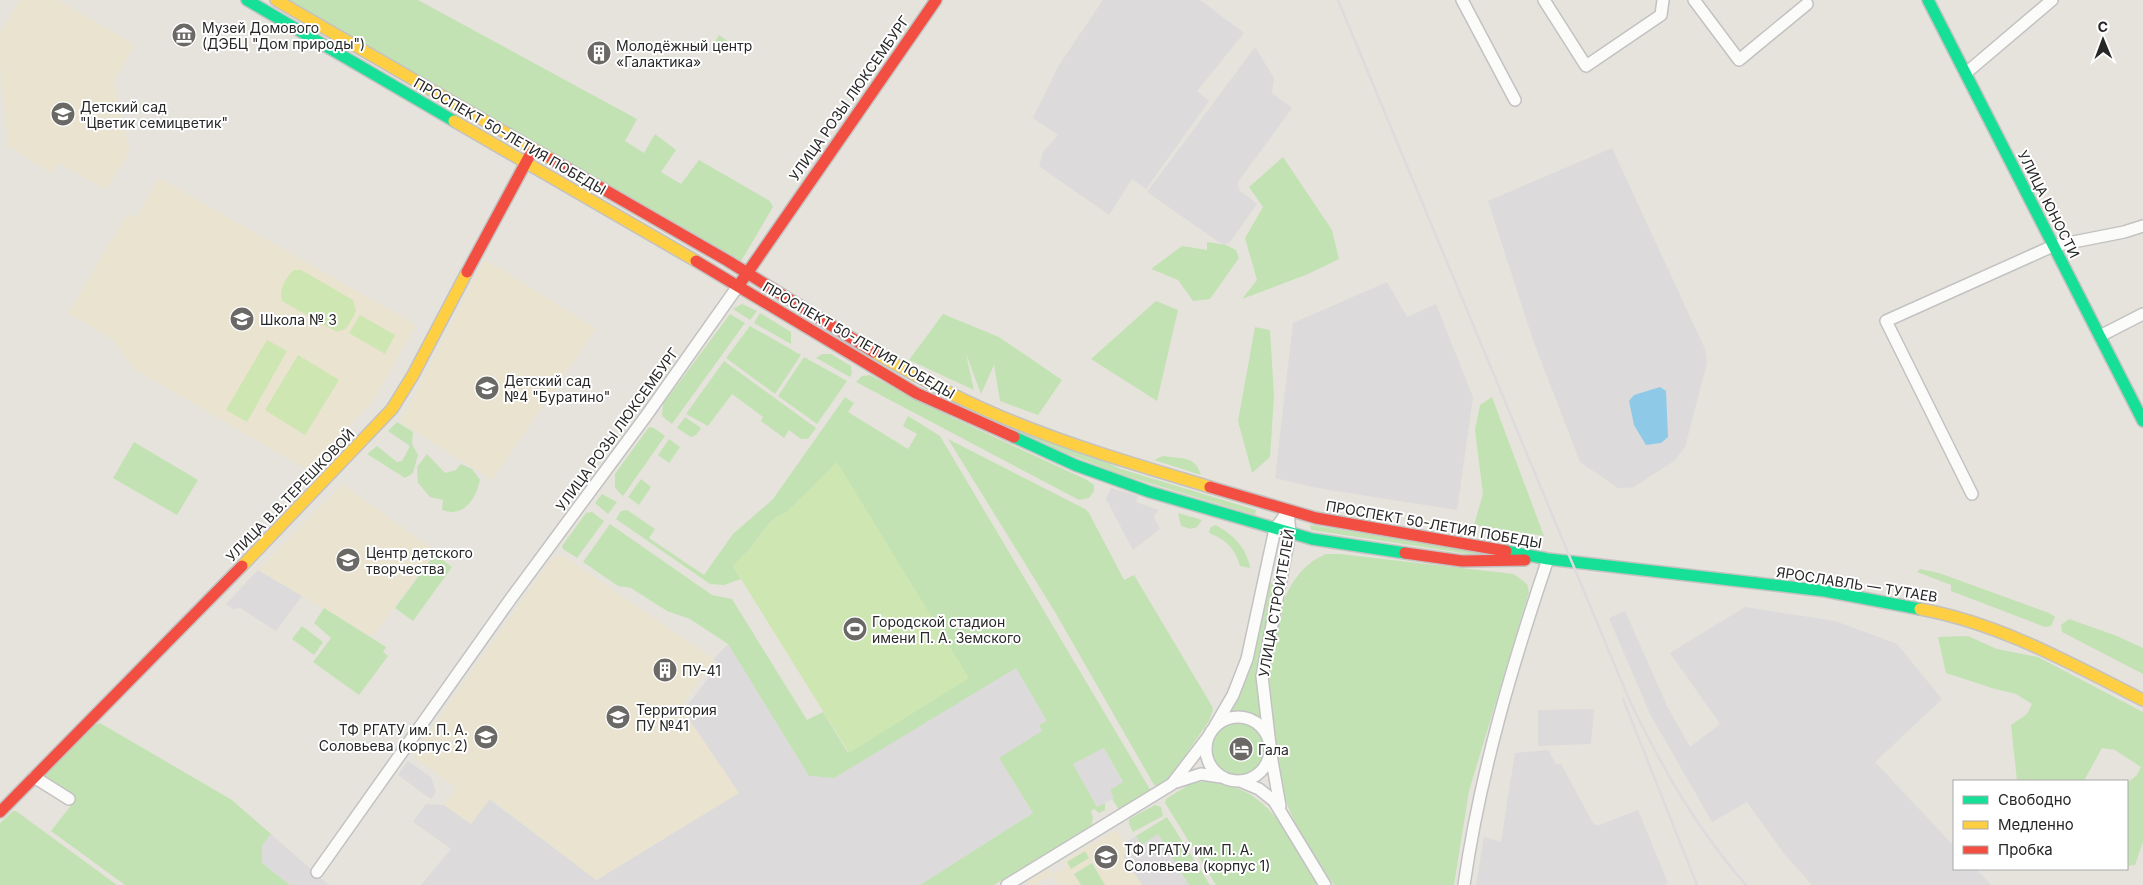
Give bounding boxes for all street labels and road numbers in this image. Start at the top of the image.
street label: УЛИЦА РОЗЫ ЛЮКСЕМБУРГ [785,12,913,184]
street label: ПРОСПЕКТ 50-ЛЕТИЯ ПОБЕДЫ [411,74,609,198]
street label: УЛИЦА ЮНОСТИ [2014,147,2084,261]
street label: ПРОСПЕКТ 50-ЛЕТИЯ ПОБЕДЫ [760,278,958,402]
street label: УЛИЦА РОЗЫ ЛЮКСЕМБУРГ [552,344,682,514]
street label: УЛИЦА В.В.ТЕРЕШКОВОЙ [221,424,358,565]
street label: ПРОСПЕКТ 50-ЛЕТИЯ ПОБЕДЫ [1325,497,1543,551]
street label: УЛИЦА СТРОИТЕЛЕЙ [1254,528,1297,678]
street label: ЯРОСЛАВЛЬ — ТУТАЕВ [1775,563,1939,605]

